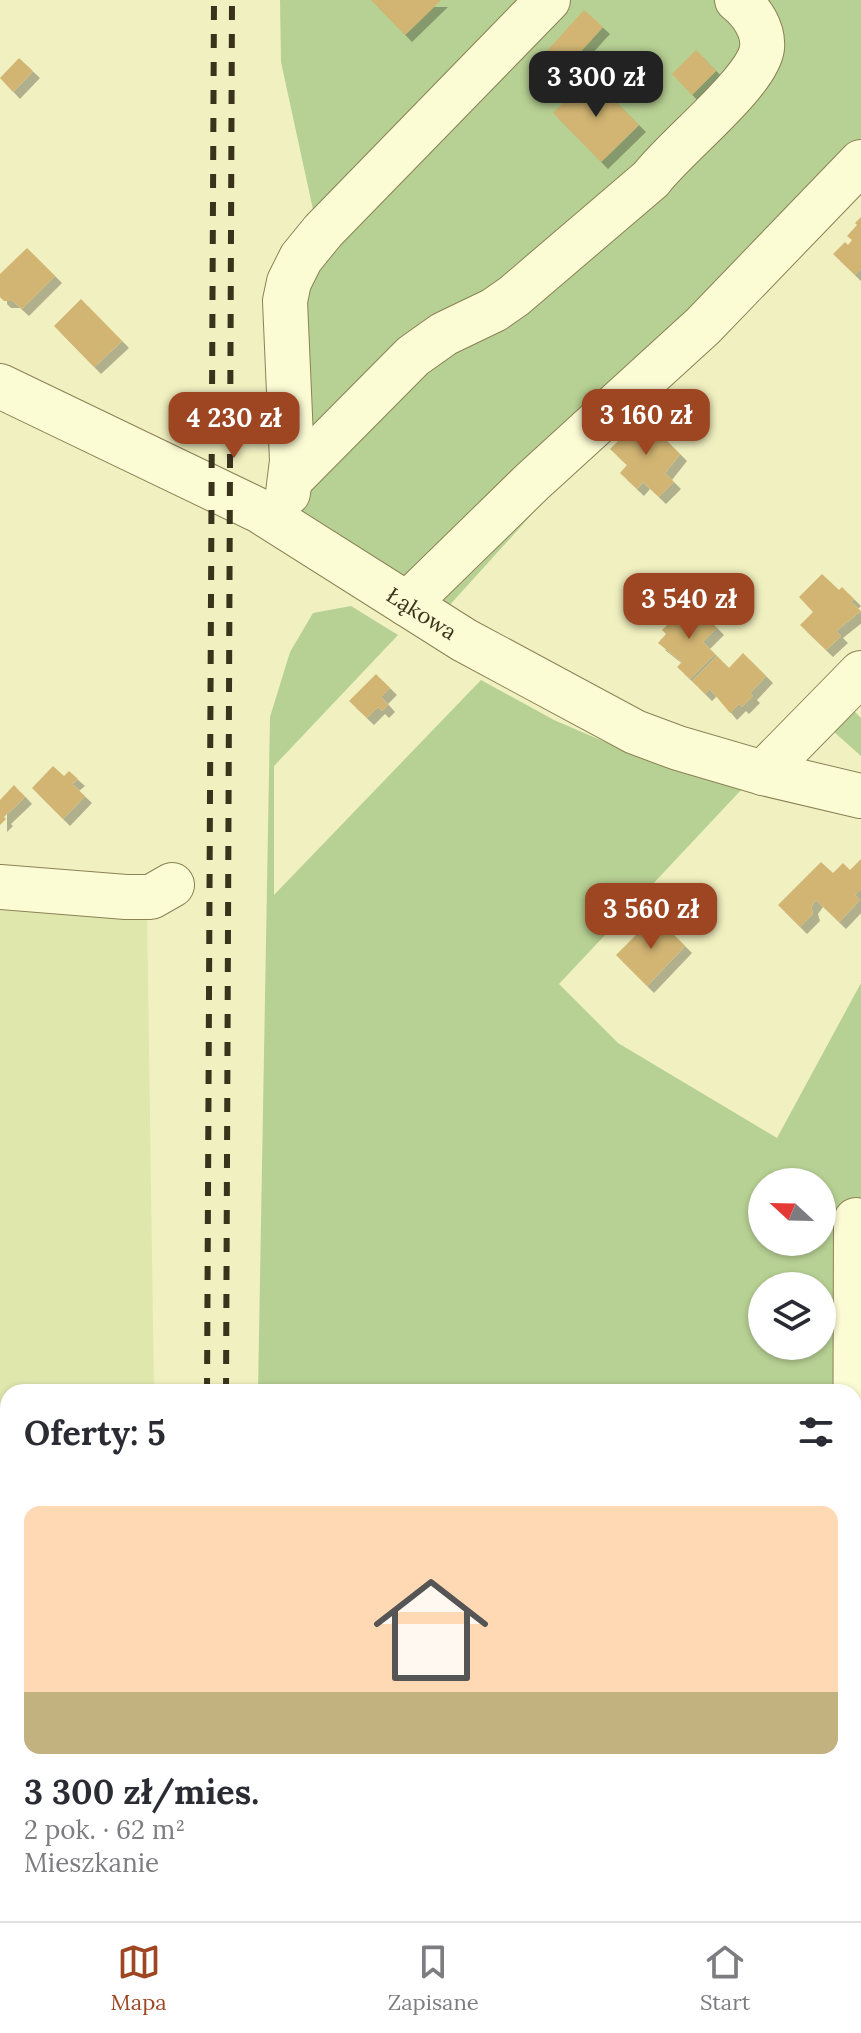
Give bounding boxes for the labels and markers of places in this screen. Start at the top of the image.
pin: 3 300 zł [513,51,679,119]
pin: 3 160 zł [563,389,729,457]
pin: 4 230 zł [151,392,317,460]
pin: 3 540 zł [606,573,772,641]
pin: 3 560 zł [568,883,734,951]

